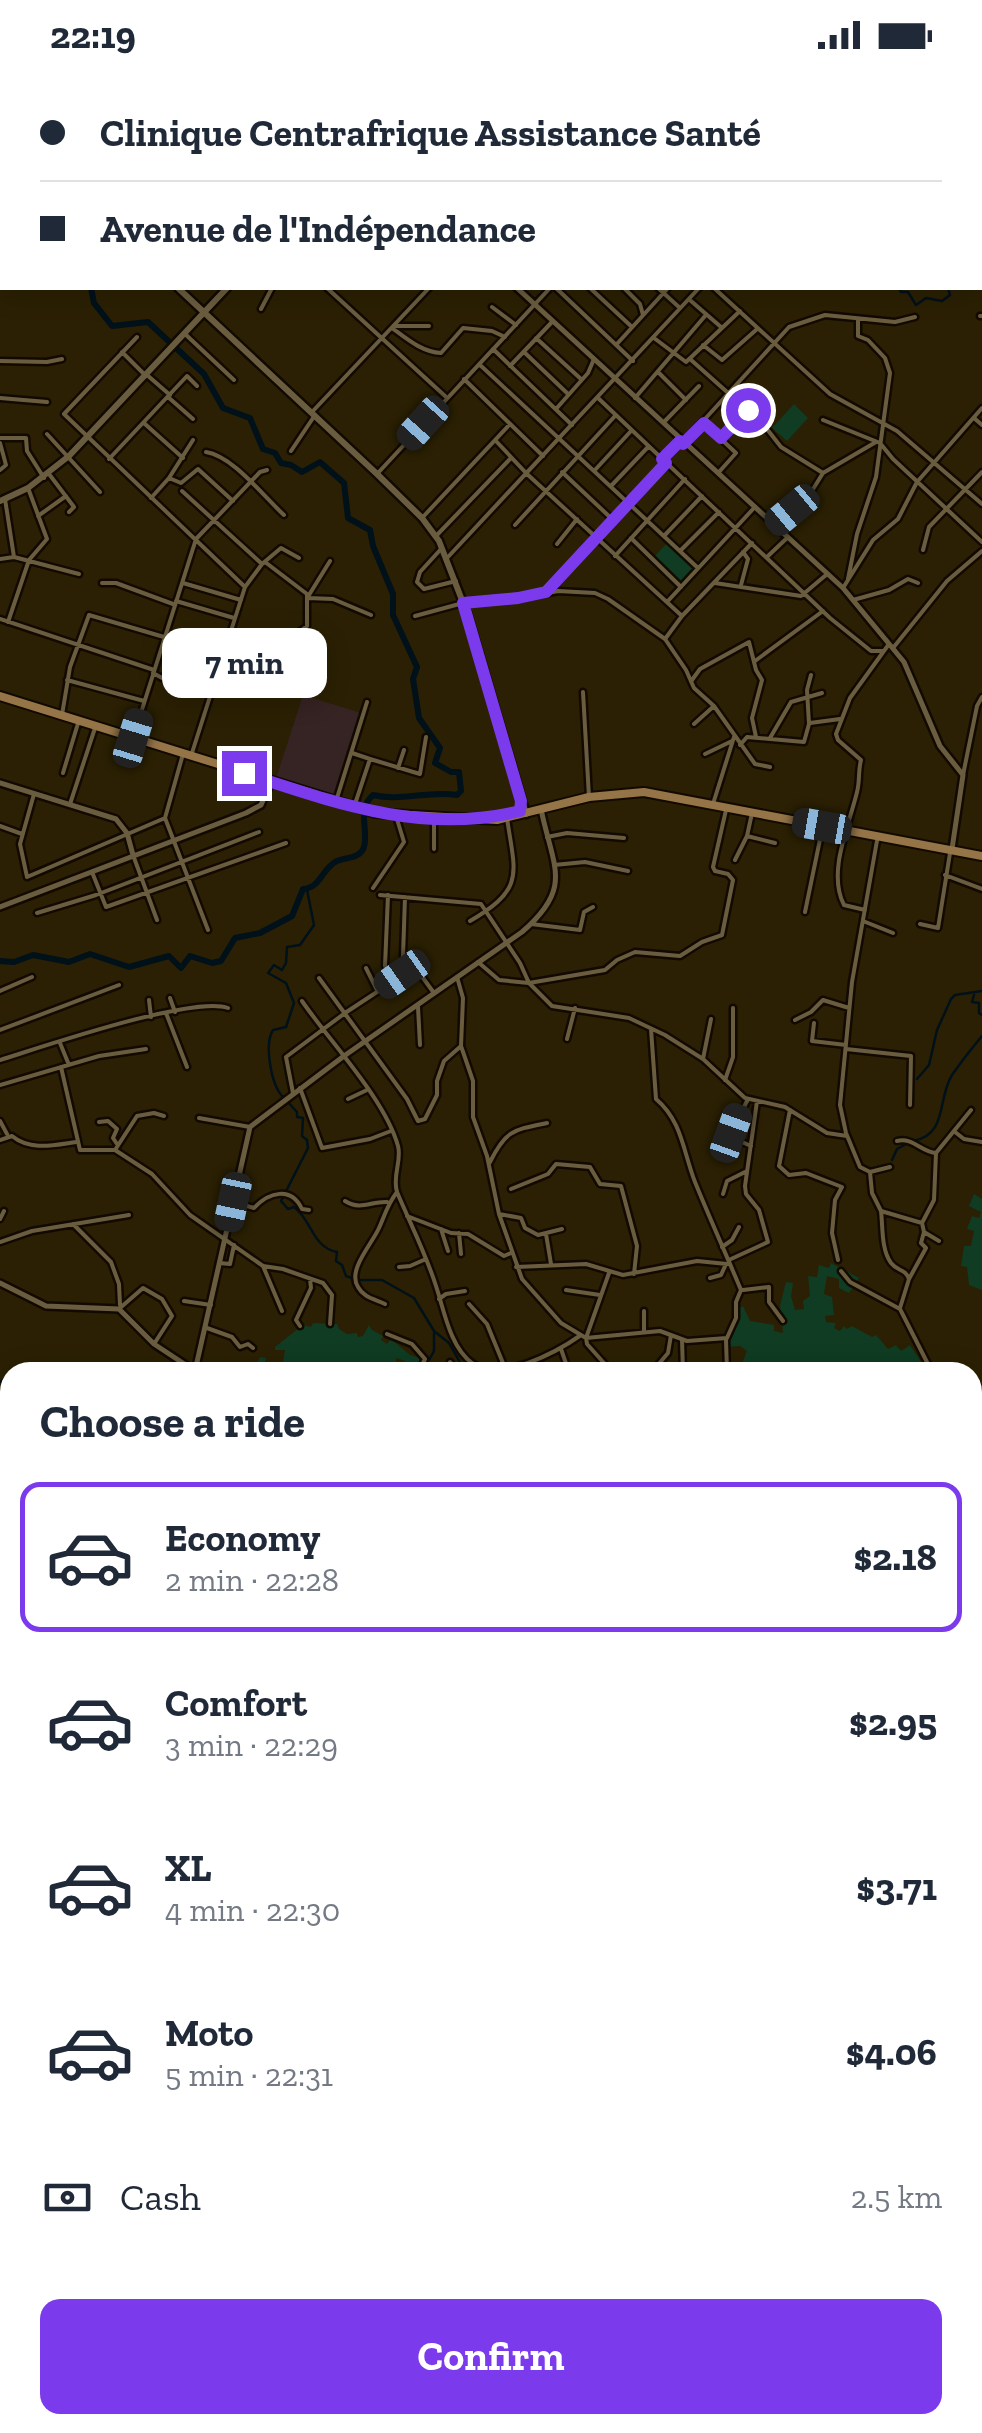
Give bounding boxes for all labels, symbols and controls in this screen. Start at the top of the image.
text: 22:19 [50,12,136,58]
text: Clinique Centrafrique Assistance Santé [100,110,761,156]
text: Avenue de l'Indépendance [100,206,536,252]
route start [726,388,771,433]
car [392,391,454,455]
car [759,479,825,541]
callout: 7 min [162,628,326,698]
text: 7 min [205,644,284,682]
car [110,705,156,771]
route end [222,751,267,796]
car [790,806,854,846]
car [369,945,435,1003]
car [707,1100,755,1166]
car [212,1170,254,1234]
text: Choose a ride [40,1395,305,1449]
icon: car [45,1512,135,1602]
text: Economy [165,1515,320,1561]
text: $2.18 [853,1534,937,1580]
text: 2 min · 22:28 [165,1561,339,1599]
icon: car [45,1677,135,1767]
text: Comfort [165,1680,307,1726]
text: $2.95 [849,1699,937,1745]
text: 3 min · 22:29 [165,1726,338,1764]
icon: car [45,1842,135,1932]
text: XL [165,1845,212,1891]
text: $3.71 [856,1864,937,1910]
text: 4 min · 22:30 [165,1891,340,1929]
icon: car [45,2007,135,2097]
text: Moto [165,2010,253,2056]
text: $4.06 [846,2029,937,2075]
text: 5 min · 22:31 [165,2056,333,2094]
icon: cash [40,2170,95,2225]
text: Cash [120,2174,201,2220]
text: 2.5 km [851,2178,942,2216]
button: Confirm [40,2299,942,2414]

